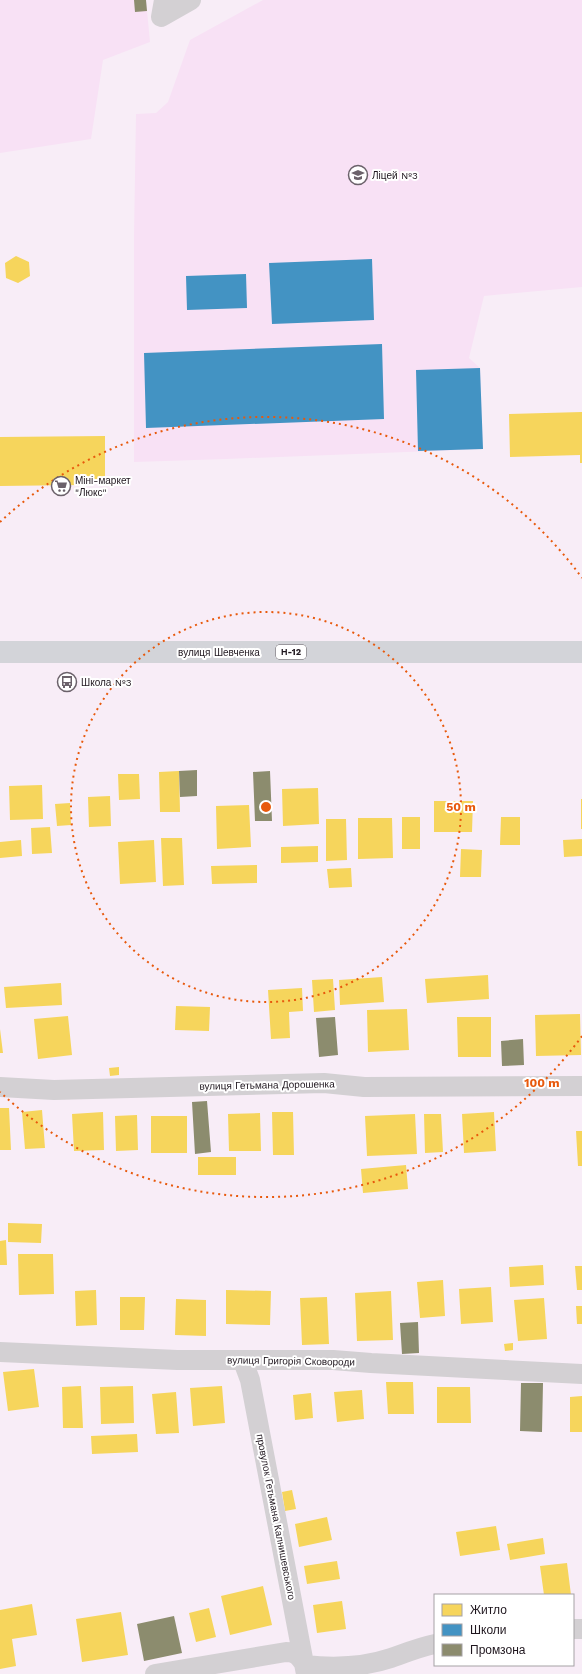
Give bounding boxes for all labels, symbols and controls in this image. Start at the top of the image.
school or university icon: Ліцей №3 [347,164,369,186]
place label: Ліцей №3 [372,170,418,181]
supermarket icon: Міні-маркет "Люкс" [50,475,72,497]
place label: Міні-маркет "Люкс" [75,475,131,498]
road number: Н-12 [276,645,306,659]
street label: вулиця Шевченка [178,647,260,658]
bus stop icon: Школа №3 [56,671,78,693]
place label: Школа №3 [81,677,132,688]
centre of rings [259,800,273,814]
text: 50 m [446,800,476,814]
text: 100 m [524,1076,560,1090]
street label: вулиця Гетьмана Дорошенка [199,1078,335,1092]
street label: вулиця Григорія Сковороди [227,1354,355,1368]
street label: провулок Гетьмана Калнишевського [255,1433,298,1601]
legend [434,1594,574,1666]
text: Житло [470,1603,507,1617]
text: Школи [470,1623,507,1637]
text: Промзона [470,1643,526,1657]

